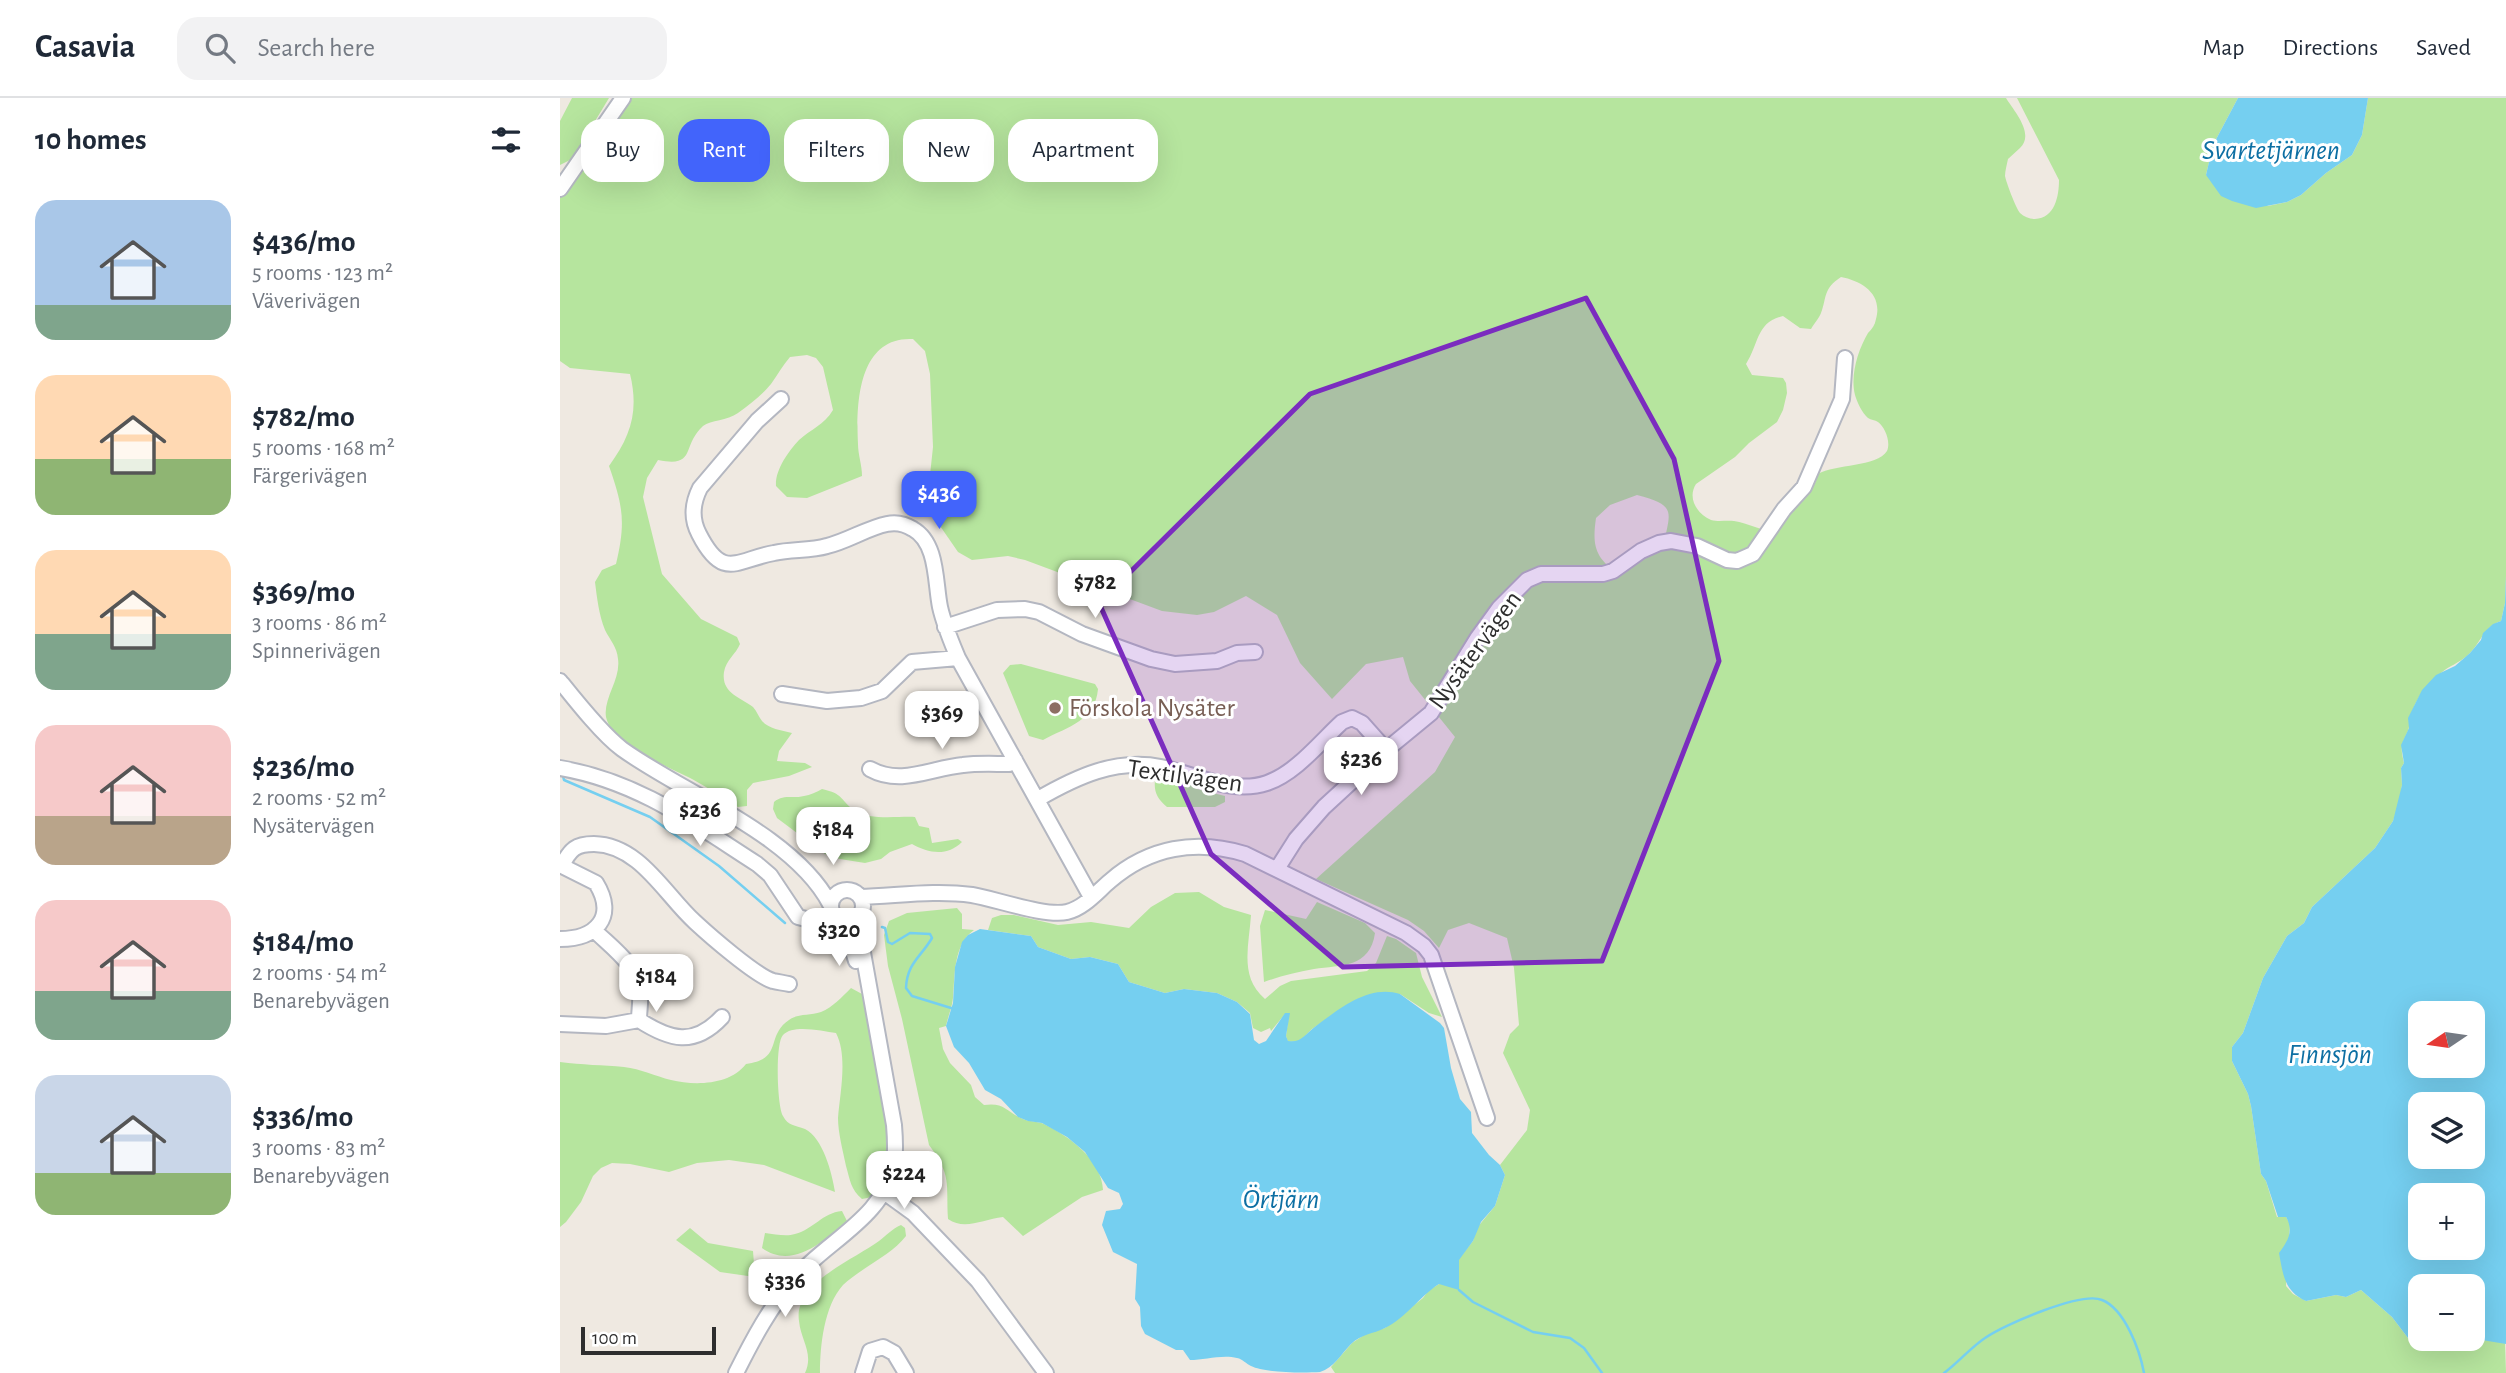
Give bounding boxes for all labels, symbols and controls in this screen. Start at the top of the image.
search box [177,17,667,80]
icon: search [201,29,239,67]
text: Casavia [35,31,135,64]
text: Search here [257,35,375,61]
text: Map [2202,36,2244,60]
text: Directions [2282,36,2378,60]
text: Saved [2416,36,2471,60]
chip: Buy [581,119,664,182]
chip: Rent [678,119,770,182]
chip: Filters [784,119,889,182]
chip: New [903,119,994,182]
chip: Apartment [1008,119,1158,182]
icon: filters [487,121,525,159]
text: 10 homes [35,125,146,155]
water label: Svartetjärnen [2202,137,2340,165]
text: $436/mo [252,227,356,257]
icon: home [91,228,175,312]
text: 5 rooms · 123 m² [252,262,393,285]
text: Väverivägen [252,290,361,313]
text: $782/mo [252,402,355,432]
icon: home [91,403,175,487]
text: 5 rooms · 168 m² [252,437,395,460]
text: Färgerivägen [252,465,368,488]
pin: $436 [898,472,980,531]
text: $436 [918,482,960,505]
pin: $782 [1054,560,1136,620]
text: $782 [1074,571,1116,594]
text: $369/mo [252,577,355,607]
icon: home [91,578,175,662]
street label: Nysätervägen [1424,586,1526,714]
text: 3 rooms · 86 m² [252,612,387,635]
text: Spinnerivägen [252,640,381,663]
pin: $369 [901,692,983,751]
place label: Förskola Nysäter [1069,695,1235,721]
marker: Förskola Nysäter [1047,700,1063,716]
text: $369 [921,702,963,725]
pin: $236 [1320,738,1402,797]
text: $236 [1340,748,1382,771]
text: $236/mo [252,752,355,782]
icon: home [91,753,175,837]
street label: Textilvägen [1126,755,1244,797]
text: 2 rooms · 52 m² [252,787,386,810]
pin: $236 [659,788,741,848]
text: $236 [679,799,721,822]
pin: $184 [792,808,874,867]
text: Nysätervägen [252,815,375,838]
text: $184 [812,818,854,841]
pin: $320 [798,908,880,968]
text: $320 [817,919,861,942]
text: $184/mo [252,927,354,957]
icon: home [91,928,175,1012]
pin: $184 [615,954,697,1014]
text: 2 rooms · 54 m² [252,962,387,985]
text: $184 [635,965,677,988]
text: Benarebyvägen [252,990,390,1013]
north arrow [2408,1001,2485,1078]
map controls [2408,1001,2485,1351]
water label: Finnsjön [2288,1041,2372,1069]
button: layers [2408,1092,2485,1169]
text: $336/mo [252,1102,353,1132]
icon: home [91,1103,175,1187]
text: 3 rooms · 83 m² [252,1137,385,1160]
pin: $224 [863,1152,945,1211]
text: $224 [882,1162,926,1185]
text: Benarebyvägen [252,1165,390,1188]
button: + [2408,1183,2485,1260]
water label: Örtjärn [1243,1184,1319,1214]
pin: $336 [744,1260,826,1319]
text: $336 [764,1270,806,1293]
button: − [2408,1274,2485,1351]
scale bar [581,1324,716,1356]
text: 100 m [592,1329,637,1348]

